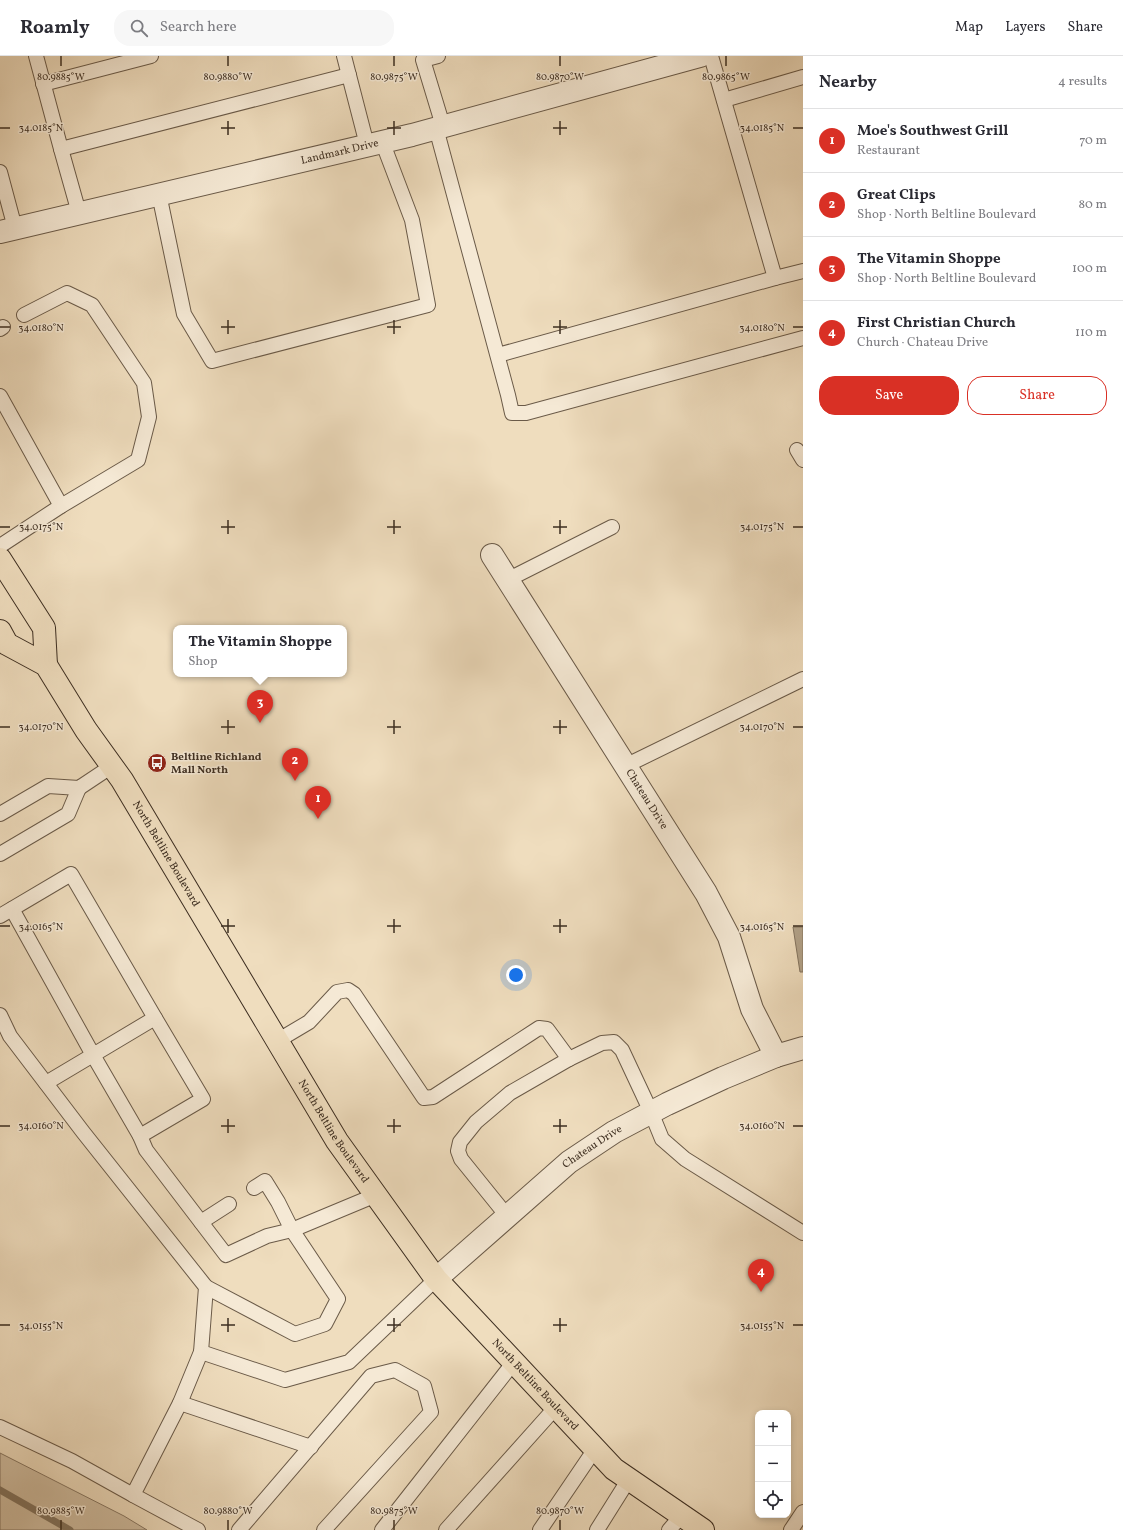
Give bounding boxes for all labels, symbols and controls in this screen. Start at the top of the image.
search box [114,10,394,46]
text: Roamly [20,15,90,41]
icon: search [128,17,150,39]
text: Search here [160,17,237,38]
text: Map [955,18,983,37]
text: Layers [1005,18,1045,37]
text: Share [1067,18,1103,37]
text: 80.9885°W [37,70,85,84]
text: 80.9880°W [204,70,252,84]
text: 80.9875°W [370,70,418,84]
text: 80.9870°W [536,70,584,84]
text: 80.9865°W [702,70,750,84]
text: Nearby [819,71,877,94]
text: 4 results [1058,73,1107,91]
text: 34.0185°N [19,121,64,135]
text: 34.0185°N [740,121,785,135]
text: Moe's Southwest Grill [857,121,1008,142]
text: 1 [829,132,835,150]
text: 70 m [1079,132,1107,150]
street label: Landmark Drive [299,136,380,168]
text: Restaurant [857,142,920,160]
text: Great Clips [857,185,936,206]
text: 2 [829,196,835,214]
text: 80 m [1078,196,1107,214]
text: Shop · North Beltline Boulevard [857,206,1036,224]
text: The Vitamin Shoppe [857,249,1001,270]
text: 3 [829,260,835,278]
text: 100 m [1072,260,1107,278]
text: Shop · North Beltline Boulevard [857,270,1036,288]
text: First Christian Church [857,313,1016,334]
text: 34.0180°N [18,321,64,335]
text: 34.0180°N [739,321,785,335]
text: 4 [828,324,836,342]
text: 110 m [1075,324,1107,342]
text: Church · Chateau Drive [857,334,988,352]
button: Save [819,376,959,415]
button: Share [967,376,1107,415]
text: 34.0175°N [19,520,64,534]
text: 34.0175°N [740,520,785,534]
popup [173,625,347,677]
text: The Vitamin Shoppe [188,632,332,653]
text: Shop [188,653,217,671]
pin: 3 [247,690,273,723]
text: 34.0170°N [19,720,64,734]
text: 34.0170°N [740,720,785,734]
pin: 2 [282,748,308,781]
place label: Beltline Richland Mall North [171,750,262,778]
bus stop icon: Beltline Richland Mall North [146,752,168,774]
street label: Chateau Drive [622,766,671,832]
pin: 1 [305,786,331,819]
street label: North Beltline Boulevard [129,798,203,910]
text: 34.0165°N [19,920,64,934]
text: 34.0165°N [740,920,785,934]
your location [506,965,526,985]
street label: North Beltline Boulevard [294,1077,372,1186]
text: 34.0160°N [18,1119,64,1133]
text: 34.0160°N [739,1119,785,1133]
street label: Chateau Drive [559,1122,625,1172]
pin: 4 [748,1259,774,1292]
text: 34.0155°N [19,1319,64,1333]
text: 34.0155°N [740,1319,785,1333]
street label: North Beltline Boulevard [488,1336,582,1434]
map controls [755,1410,791,1518]
button: + [755,1410,791,1446]
button: − [755,1446,791,1482]
button: locate [755,1482,791,1518]
text: 80.9885°W [37,1504,85,1518]
text: 80.9880°W [204,1504,252,1518]
text: 80.9875°W [370,1504,418,1518]
text: 80.9870°W [536,1504,584,1518]

